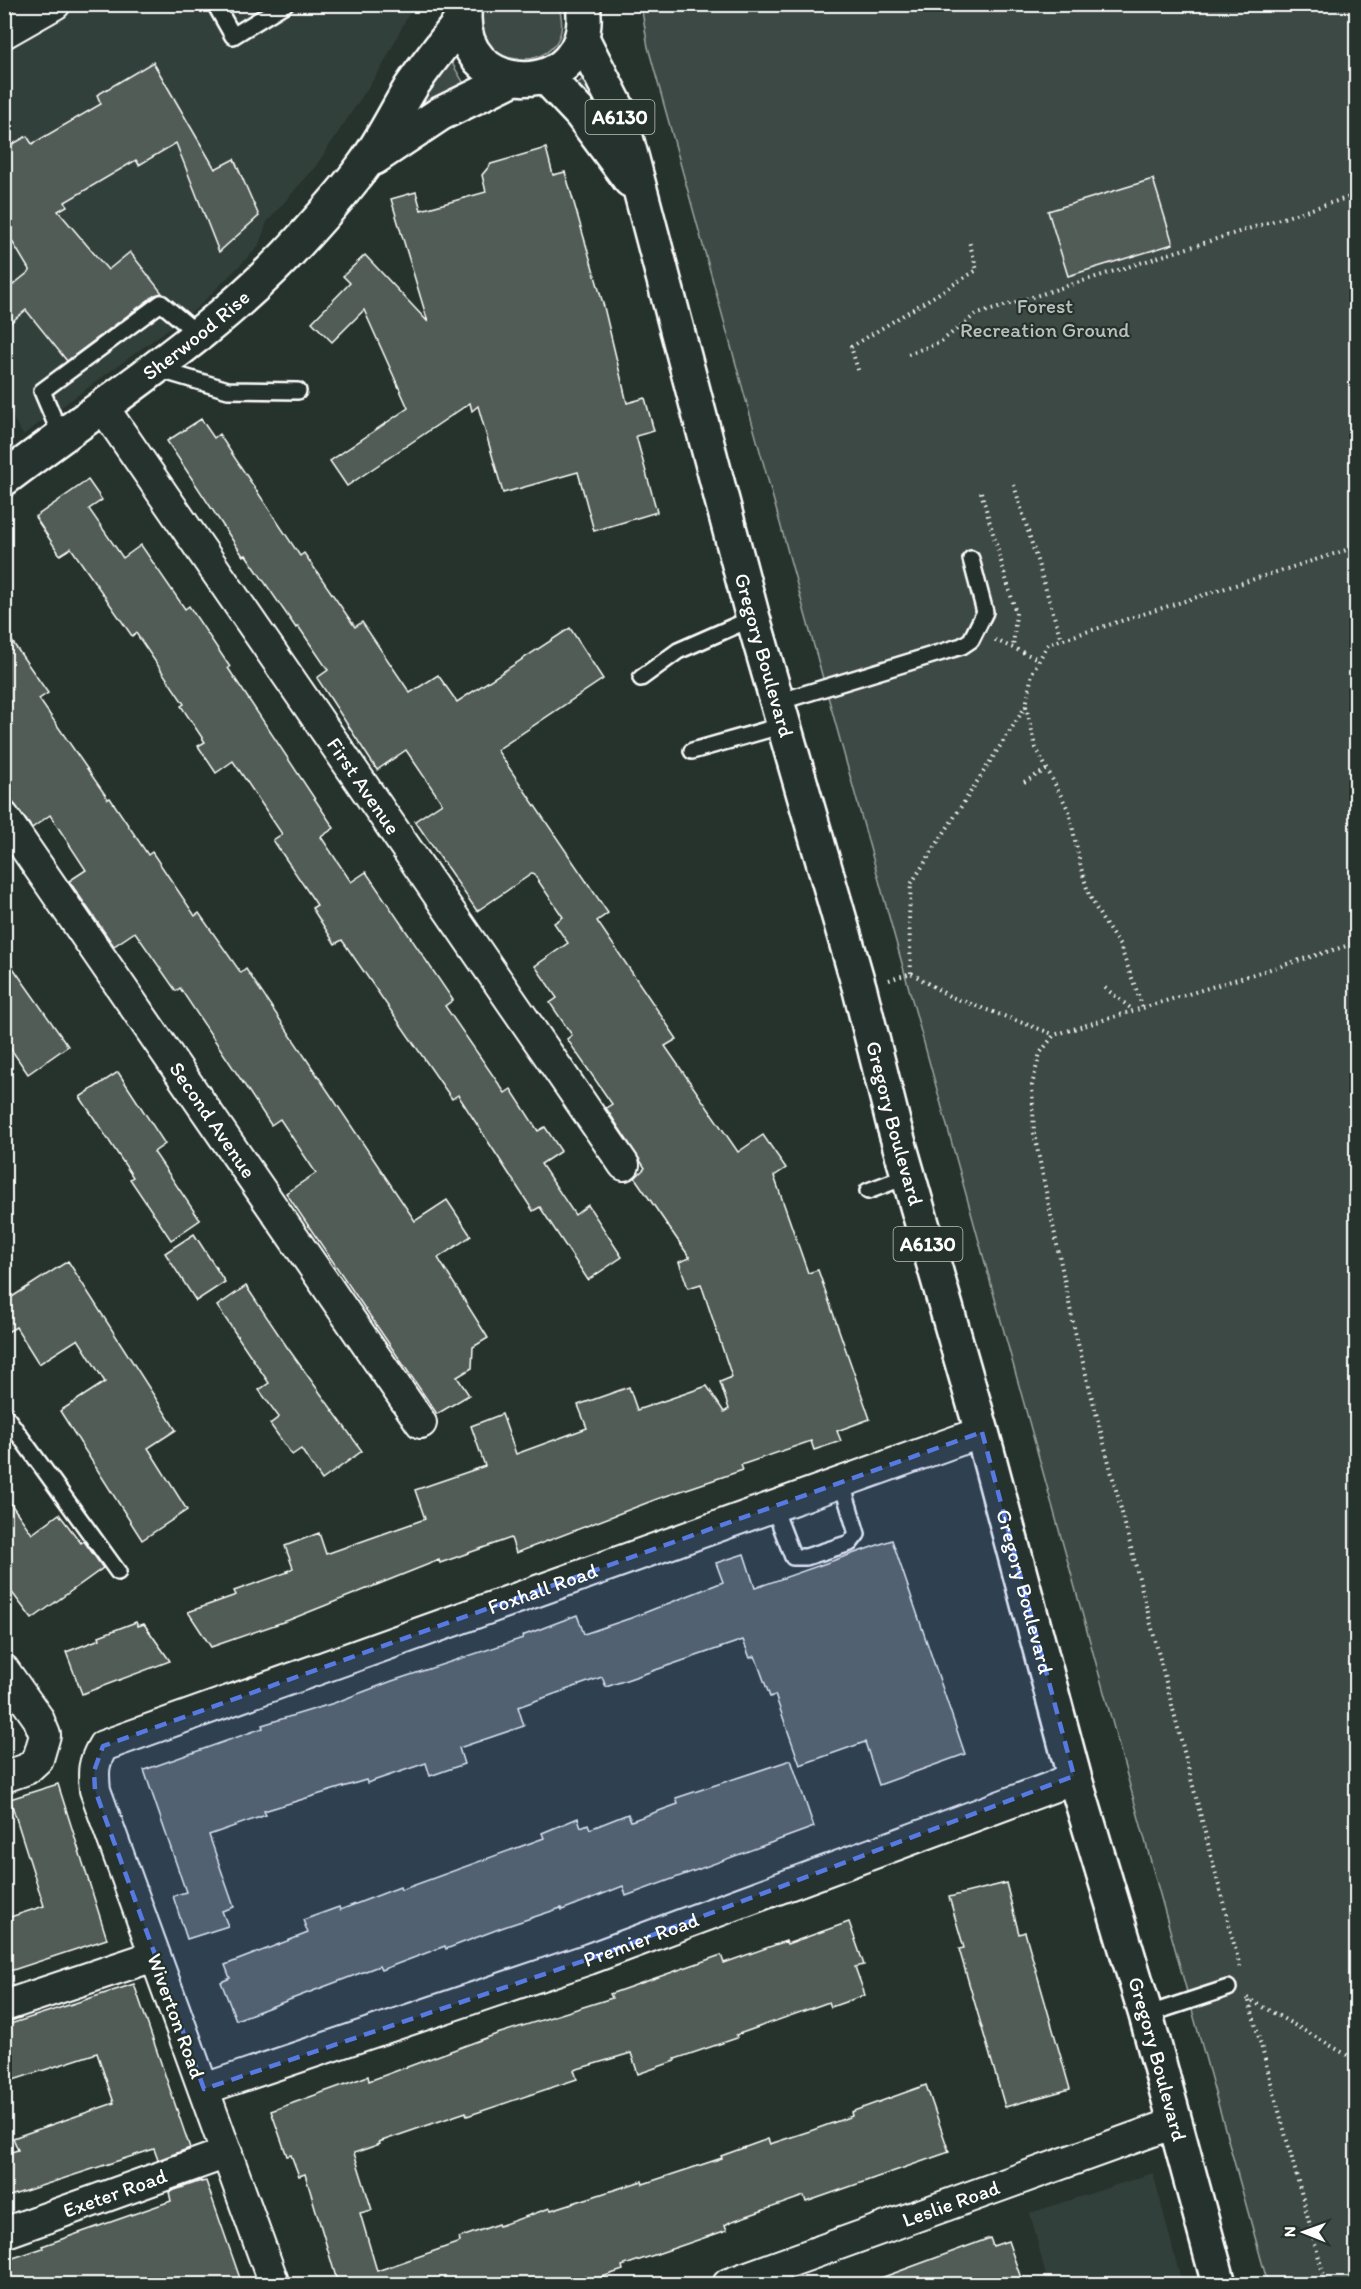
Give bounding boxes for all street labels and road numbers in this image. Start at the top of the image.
road number: A6130 [586,100,654,134]
street label: Sherwood Rise [137,284,254,385]
street label: Gregory Boulevard [730,570,800,740]
street label: First Avenue [322,732,406,839]
street label: Gregory Boulevard [861,1038,929,1208]
street label: Second Avenue [164,1057,262,1183]
road number: A6130 [894,1227,962,1261]
street label: Gregory Boulevard [991,1506,1059,1676]
street label: Foxhall Road [484,1557,601,1620]
street label: Premier Road [580,1906,702,1972]
street label: Wiverton Road [142,1950,211,2082]
street label: Gregory Boulevard [1123,1974,1193,2144]
street label: Exeter Road [60,2162,171,2223]
street label: Leslie Road [899,2174,1003,2232]

